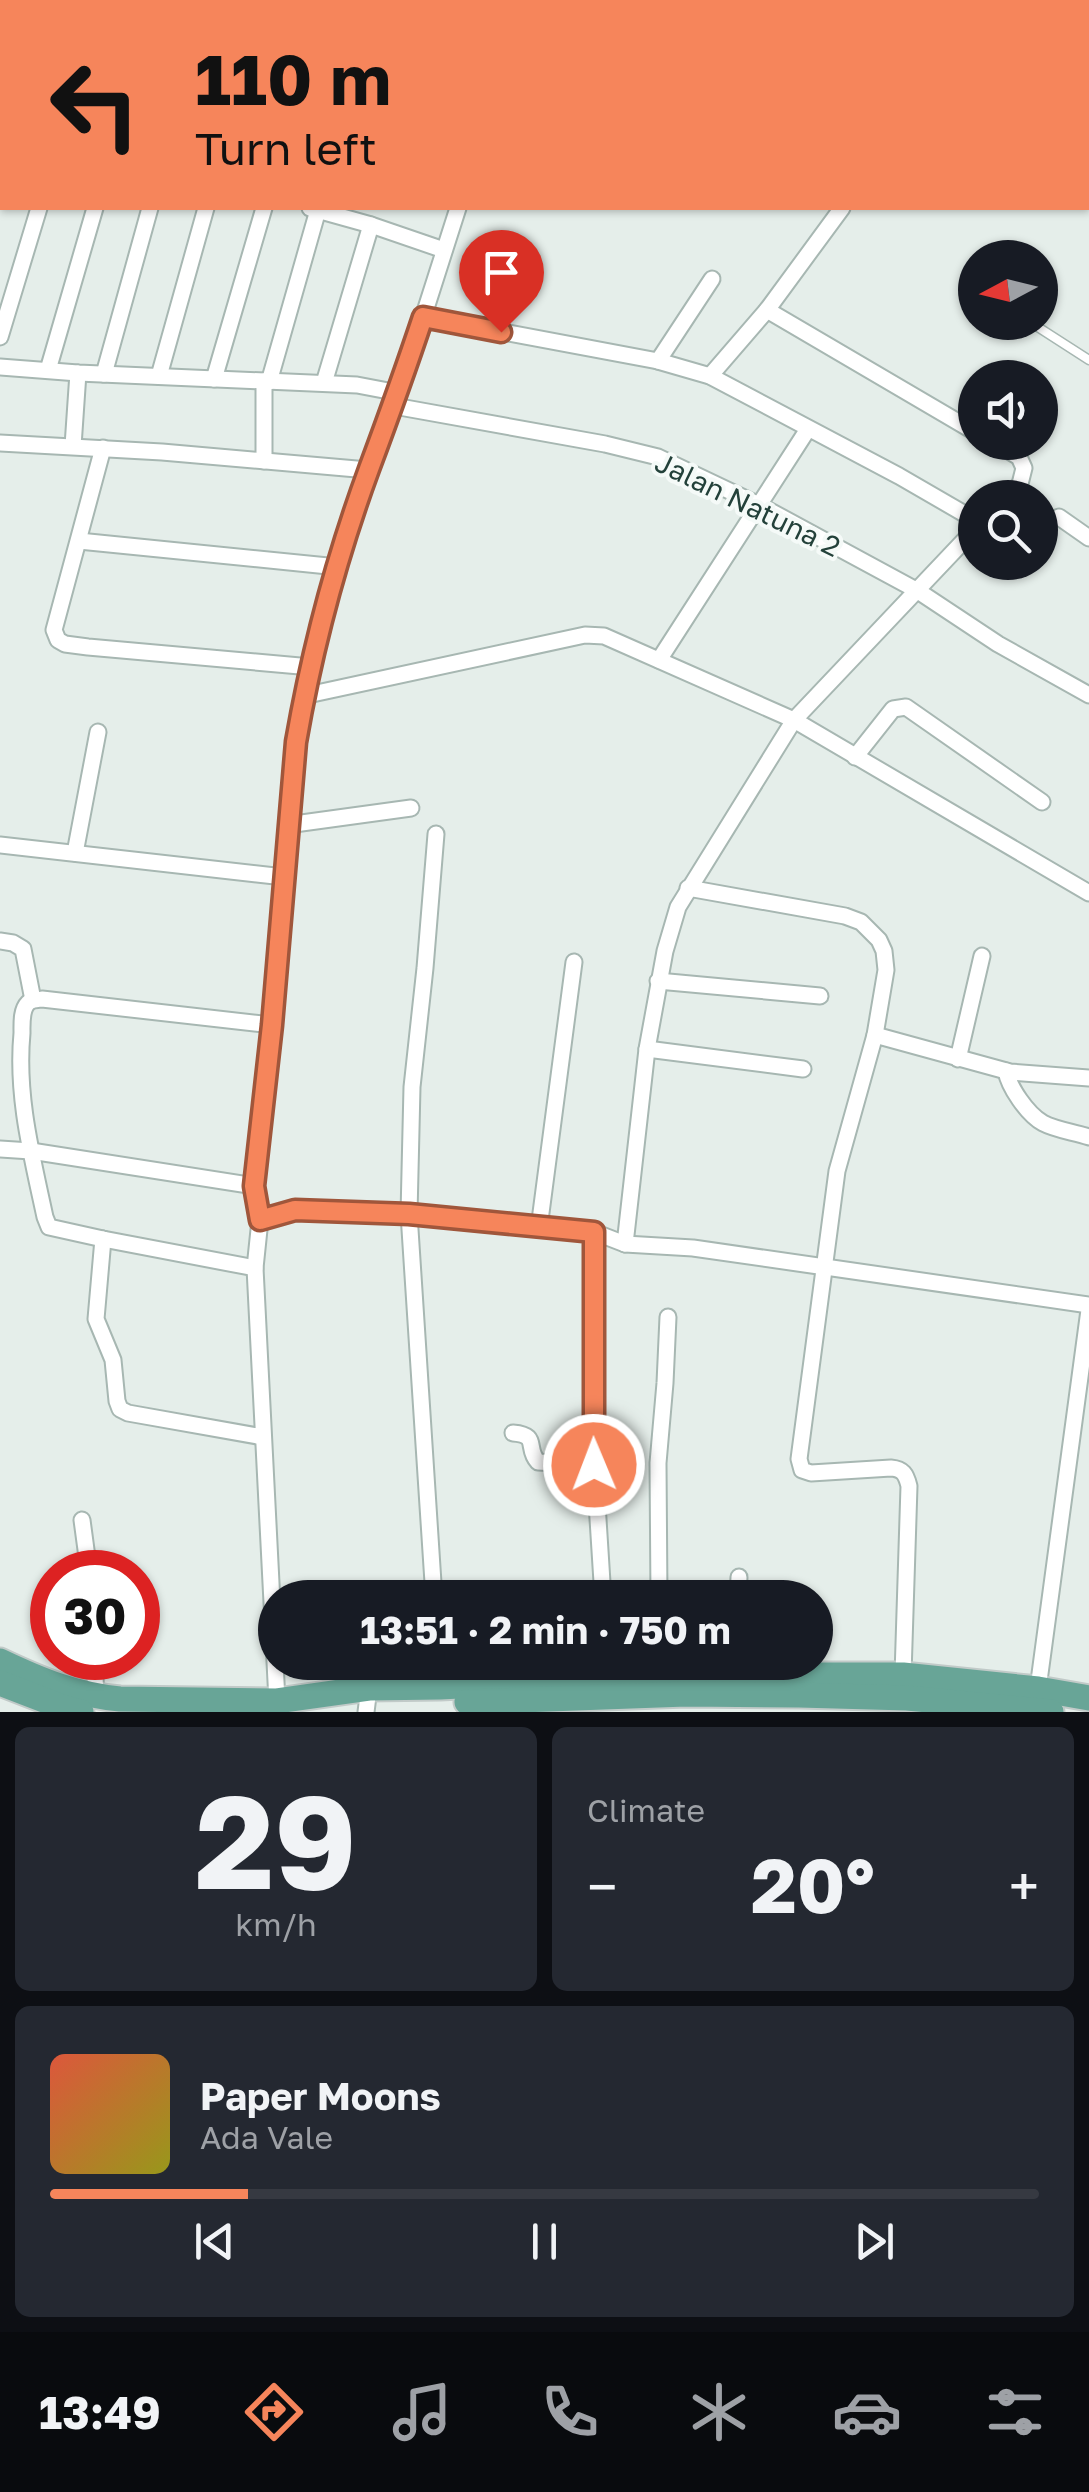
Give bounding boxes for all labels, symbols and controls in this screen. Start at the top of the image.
text: 110 m [195,36,391,120]
icon: left [30,40,160,170]
text: Turn left [195,121,377,175]
pin [459,230,544,333]
north arrow [958,240,1058,340]
map controls [958,240,1058,580]
icon: arrive [474,245,529,300]
button: sound [958,360,1058,460]
street label: Jalan Natuna 2 [650,445,846,563]
button: search [958,480,1058,580]
position arrow [542,1413,646,1517]
speed limit sign: 30 [30,1550,160,1680]
text: 13:51 · 2 min · 750 m [360,1607,731,1652]
text: 29 [195,1762,357,1918]
text: Climate [587,1791,705,1829]
text: 20° [751,1839,875,1930]
text: − [587,1853,617,1919]
text: + [1009,1853,1039,1919]
text: km/h [235,1905,317,1943]
text: Paper Moons [200,2073,441,2118]
text: Ada Vale [200,2118,333,2156]
icon: previous [187,2214,242,2269]
icon: pause [517,2214,572,2269]
icon: next [847,2214,902,2269]
icon: directions [239,2377,309,2447]
icon: music [387,2377,457,2447]
icon: phone [535,2377,605,2447]
icon: climate [684,2377,754,2447]
icon: car [832,2377,902,2447]
icon: filters [980,2377,1050,2447]
text: 13:49 [39,2385,161,2439]

